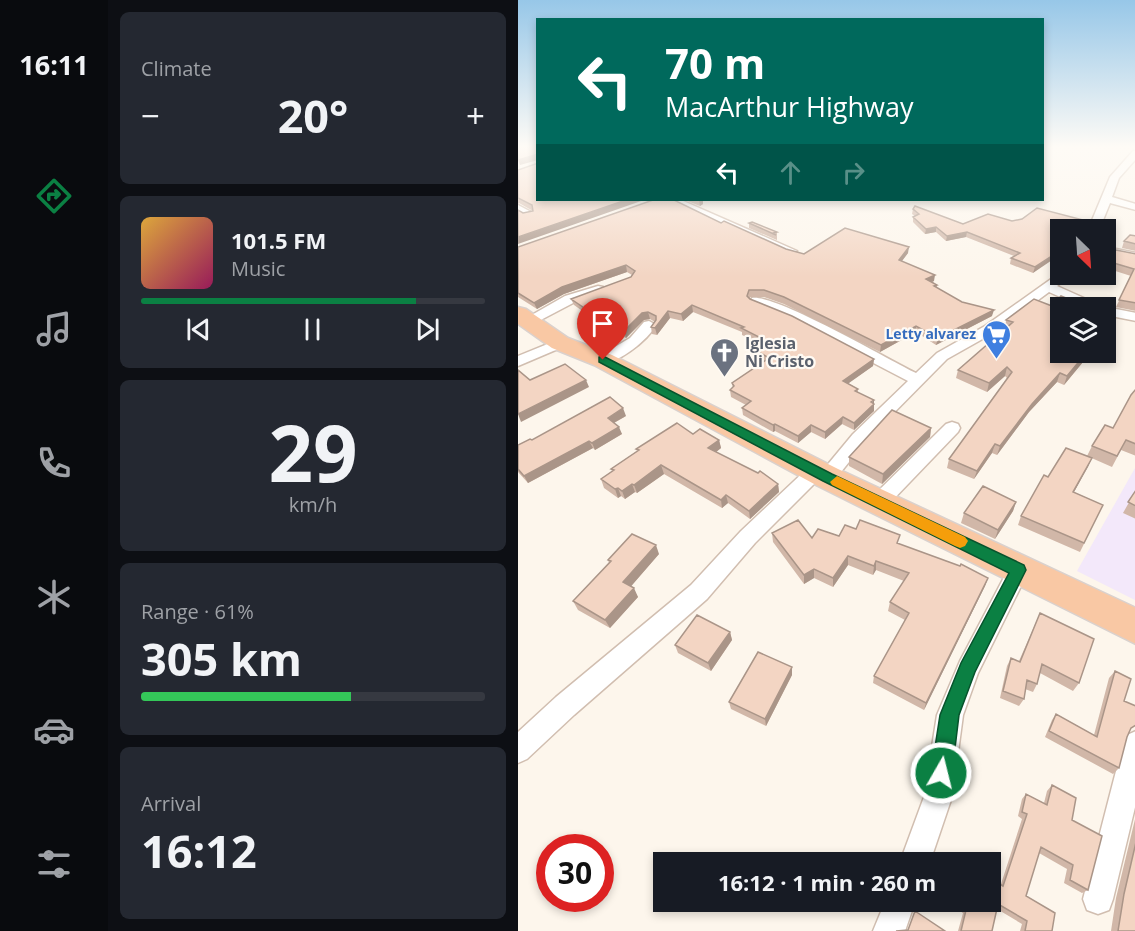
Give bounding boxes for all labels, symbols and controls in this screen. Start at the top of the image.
text: 70 m [665,34,765,91]
icon: left [566,42,644,120]
text: 16:11 [19,46,89,83]
text: Climate [141,55,212,82]
text: 20° [278,85,348,146]
text: MacArthur Highway [665,88,914,125]
text: − [141,93,160,138]
text: + [466,93,485,138]
icon: left [711,156,744,189]
icon: ahead [774,156,807,189]
icon: right [837,156,870,189]
icon: directions [33,175,75,217]
north arrow [1050,219,1116,285]
map controls [1050,219,1116,363]
text: 101.5 FM [231,225,326,255]
text: Music [231,255,285,282]
button: layers [1050,297,1116,363]
pin [577,298,628,360]
icon: arrive [586,307,619,340]
icon: music [33,308,75,350]
icon: previous [182,313,215,346]
icon: pause [296,313,329,346]
icon: next [411,313,444,346]
supermarket icon: Letty alvarez [981,318,1013,360]
place label: Letty alvarez [885,324,976,343]
place label: Iglesia Ni Cristo [745,332,814,372]
church icon: Iglesia Ni Cristo [708,336,740,378]
text: 29 [268,399,358,505]
icon: phone [33,442,75,484]
text: km/h [289,491,337,518]
icon: climate [33,576,75,618]
text: Range · 61% [141,598,254,625]
text: 305 km [141,628,302,689]
icon: car [33,709,75,751]
position arrow [909,741,973,805]
text: Arrival [141,790,201,817]
text: 16:12 [141,820,257,881]
speed limit sign: 30 [536,834,614,912]
icon: filters [33,843,75,885]
text: 16:12 · 1 min · 260 m [718,867,936,897]

